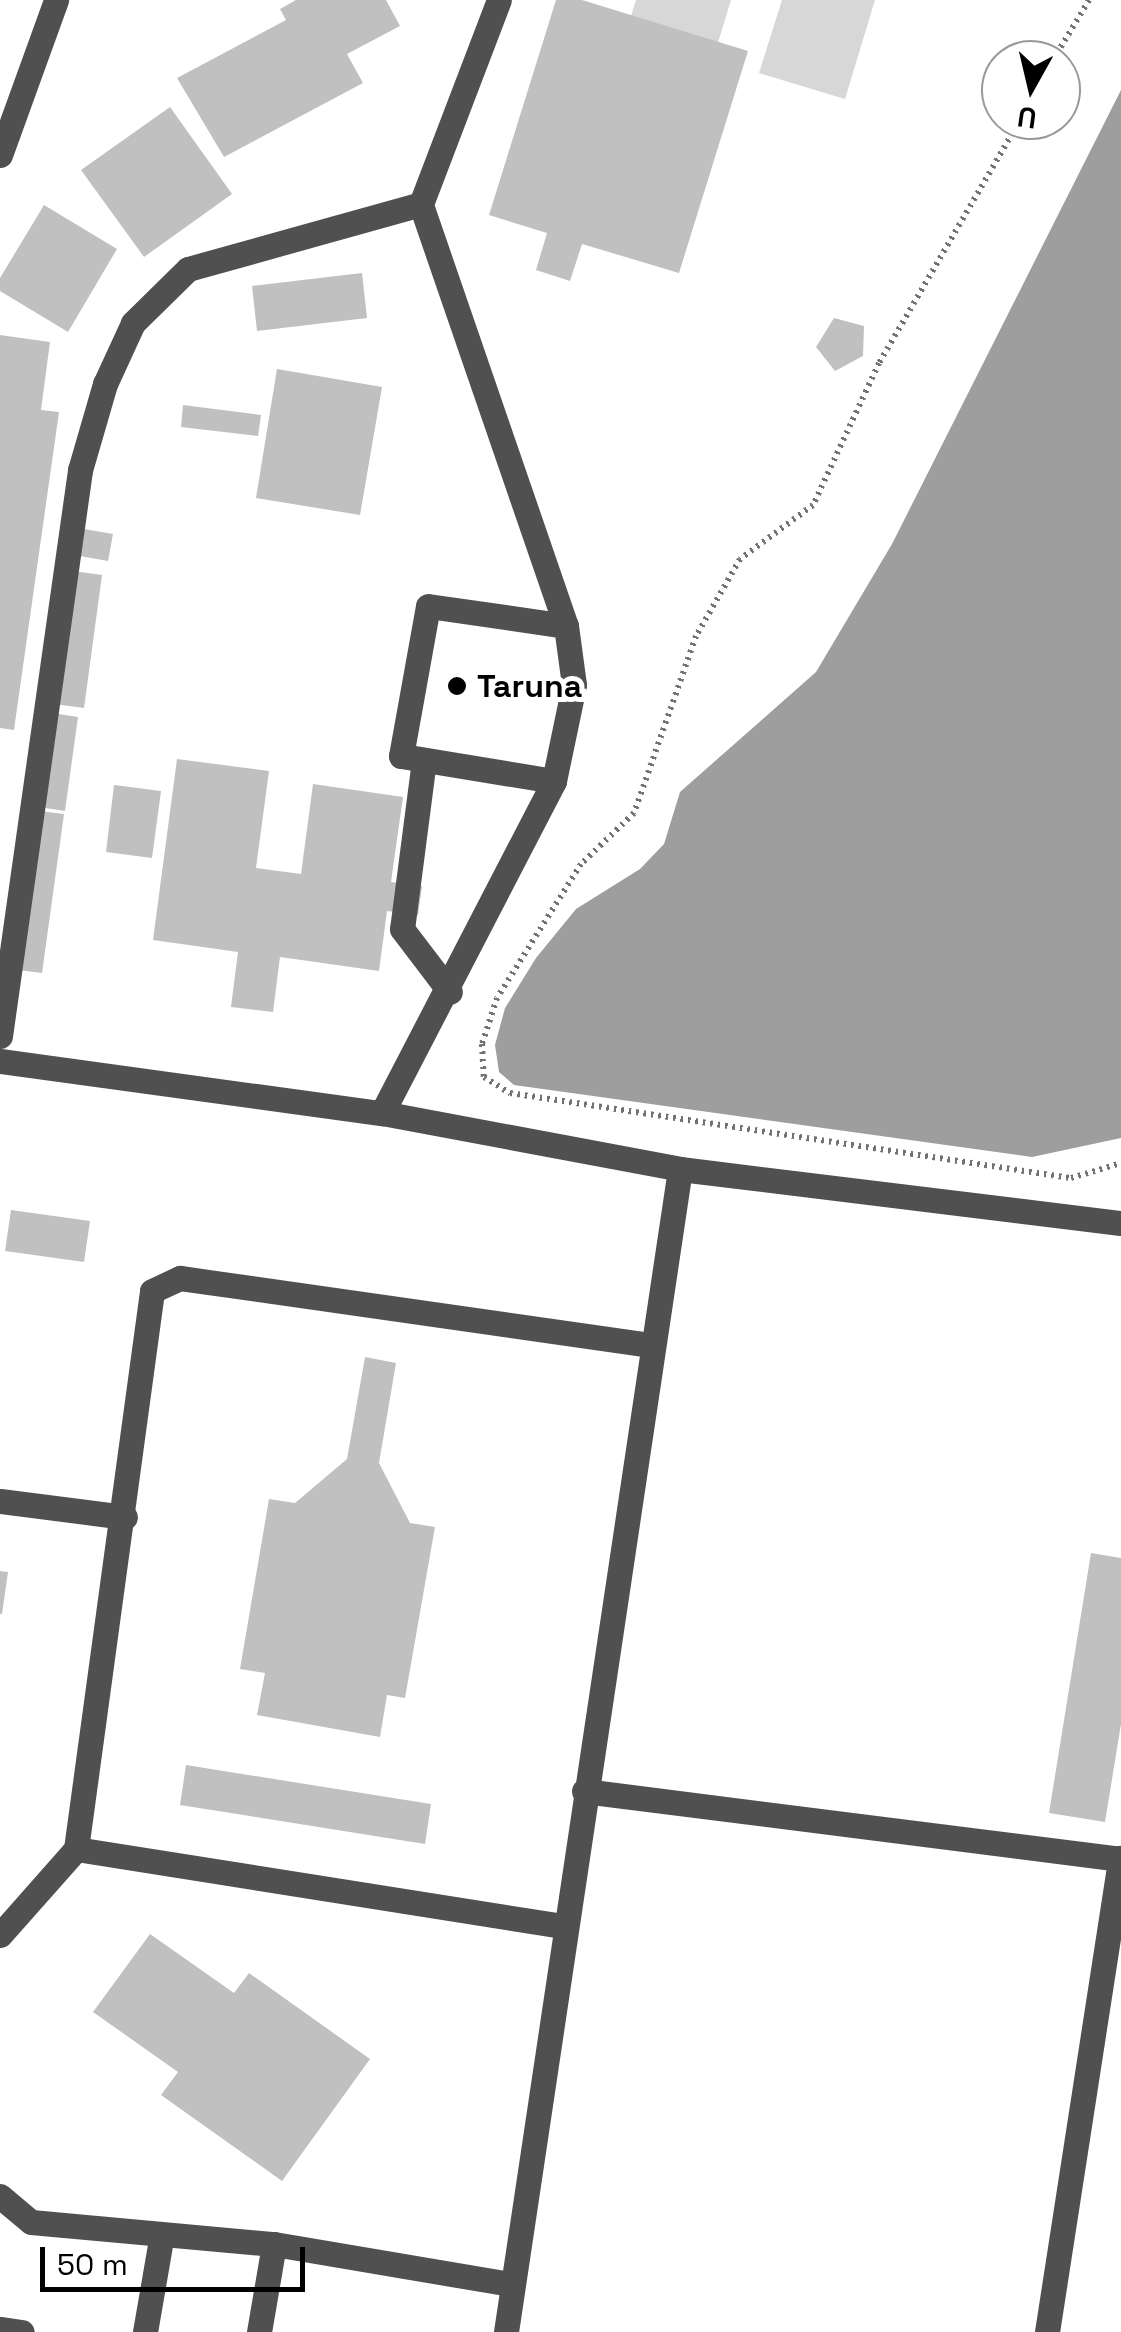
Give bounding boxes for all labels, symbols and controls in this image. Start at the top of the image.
north arrow [981,40,1081,140]
text: U [1015,99,1039,137]
place label: Taruna [477,667,582,705]
marker: Taruna [446,675,468,697]
scale bar [45,2227,310,2289]
text: 50 m [57,2245,128,2284]

